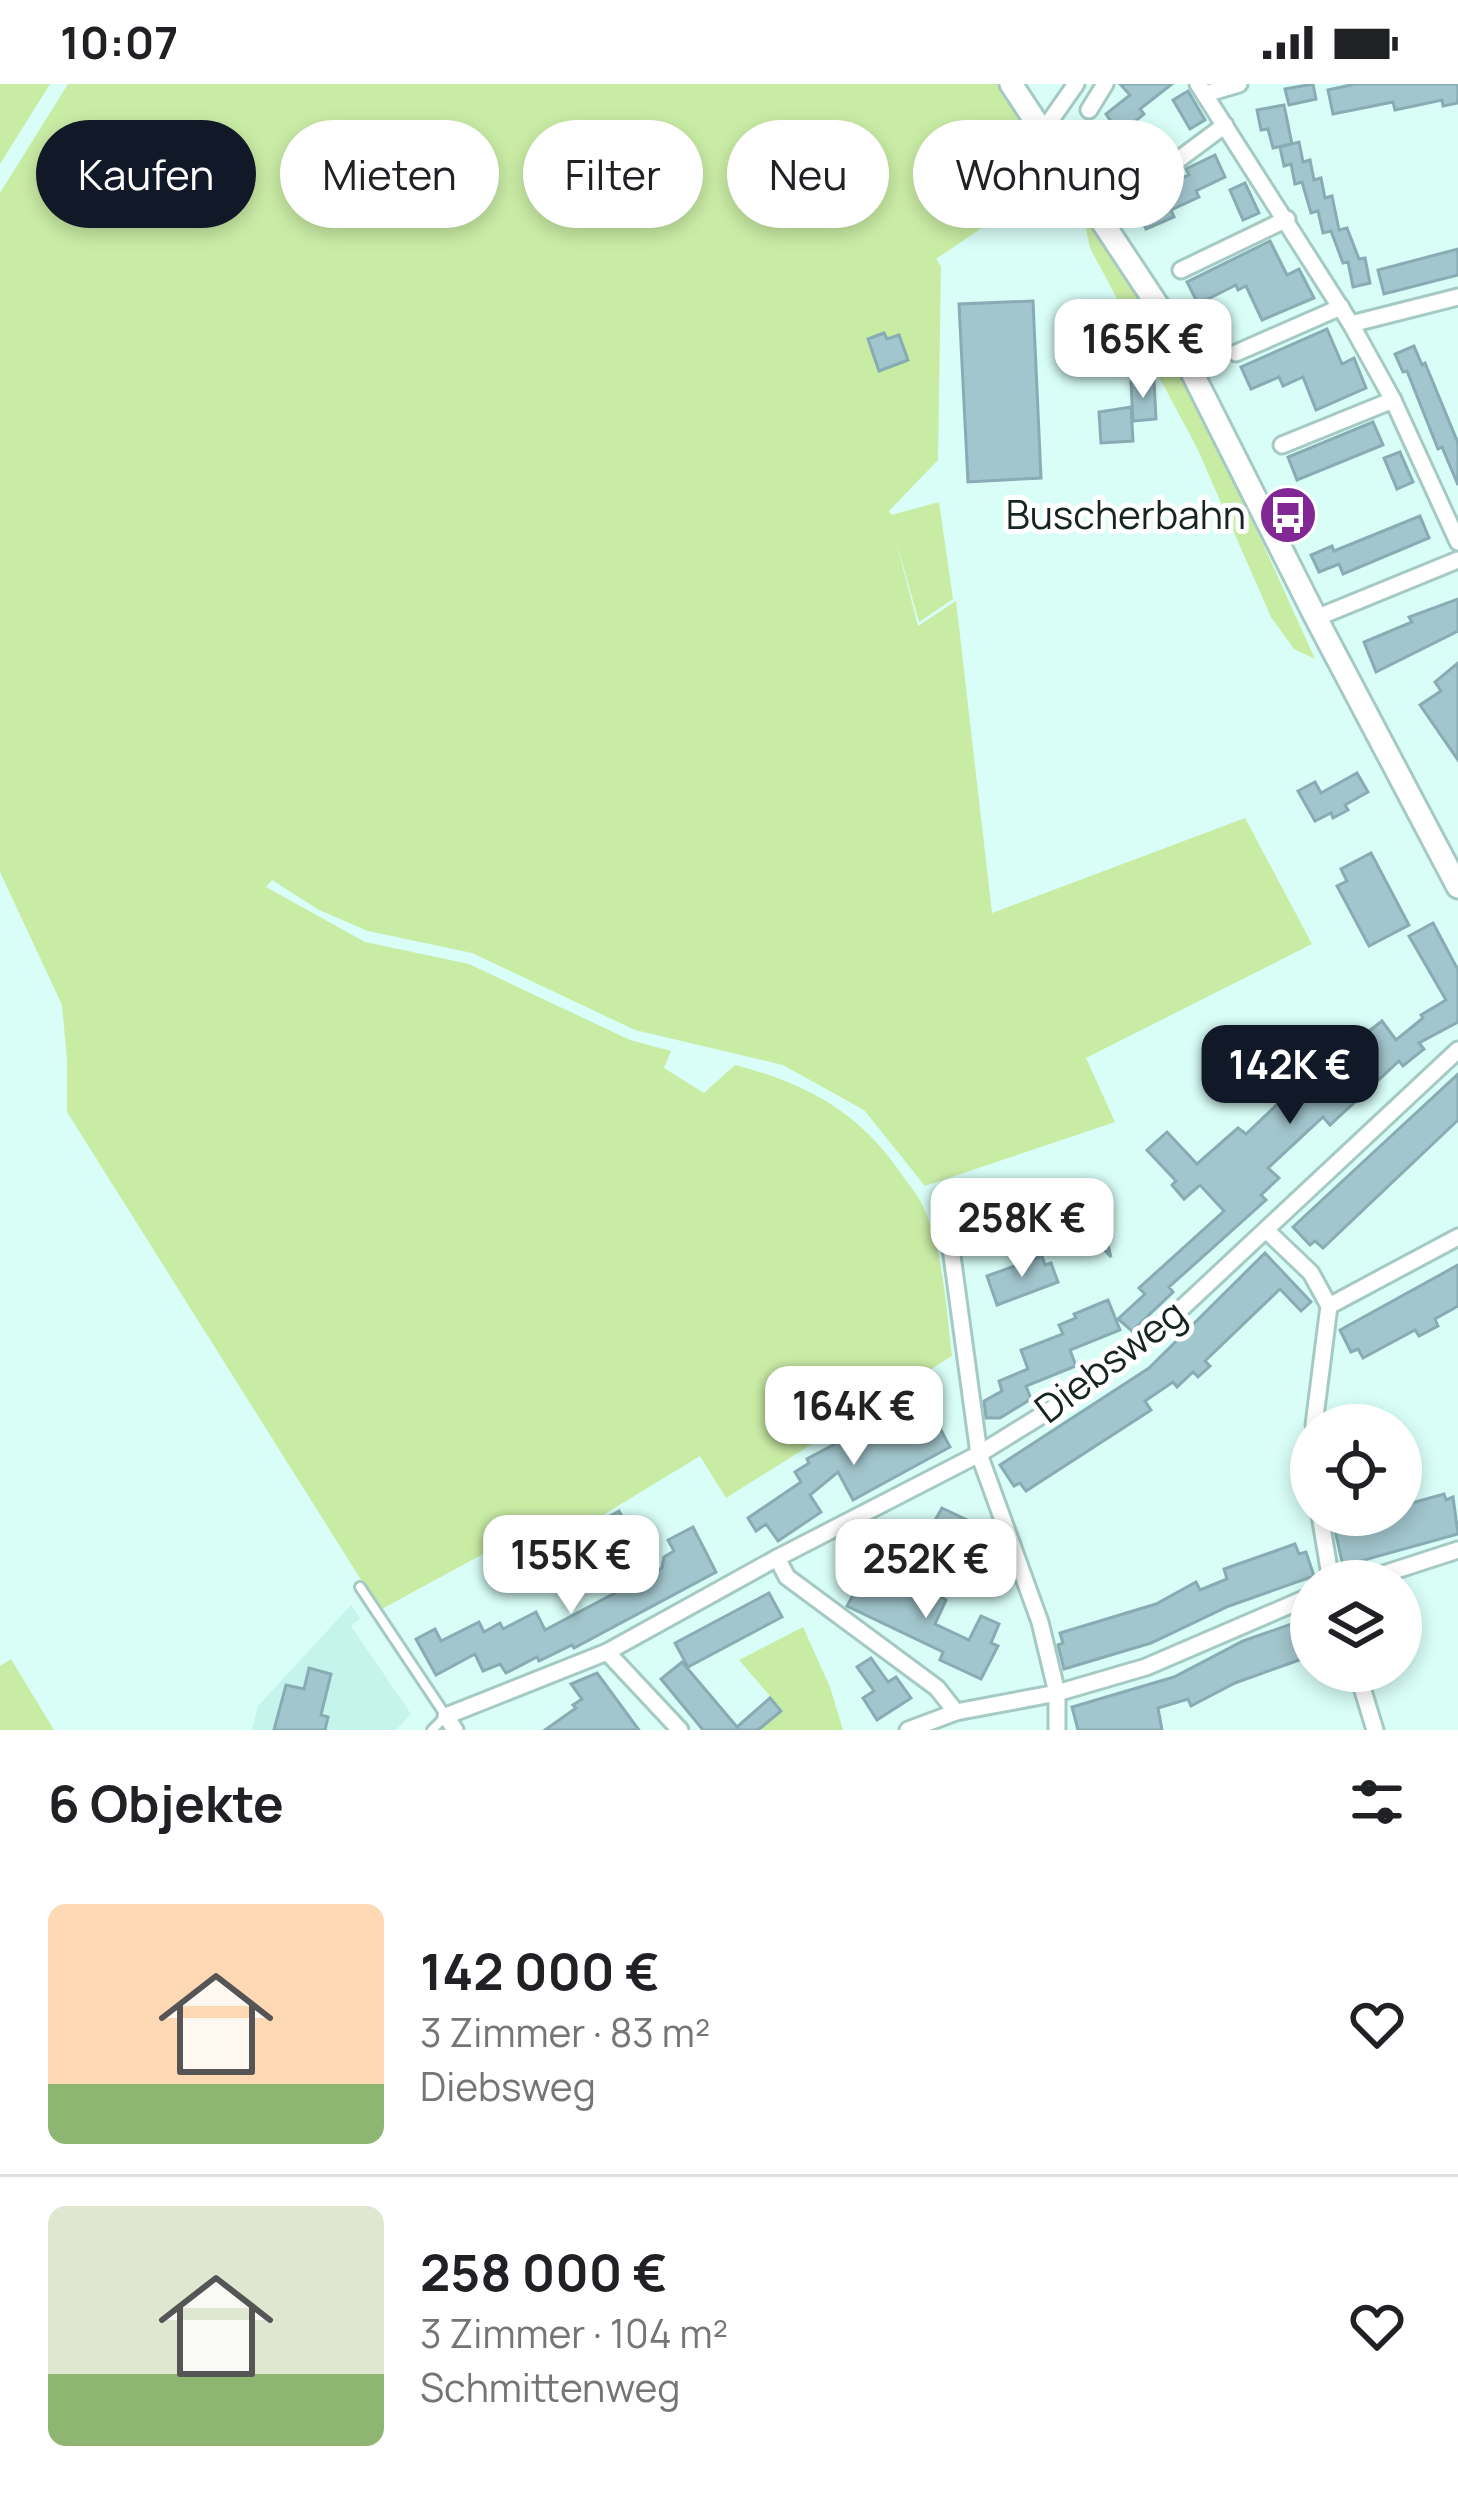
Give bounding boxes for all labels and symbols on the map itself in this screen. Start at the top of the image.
pin: 165K € [1045,299,1241,401]
bus stop icon: Buscherbahn [1257,484,1319,546]
place label: Buscherbahn [1006,487,1246,541]
pin: 142K € [1192,1025,1388,1127]
pin: 258K € [924,1178,1120,1280]
street label: Diebsweg [1023,1286,1196,1435]
pin: 164K € [756,1366,952,1468]
pin: 155K € [473,1515,669,1617]
pin: 252K € [828,1519,1024,1621]

